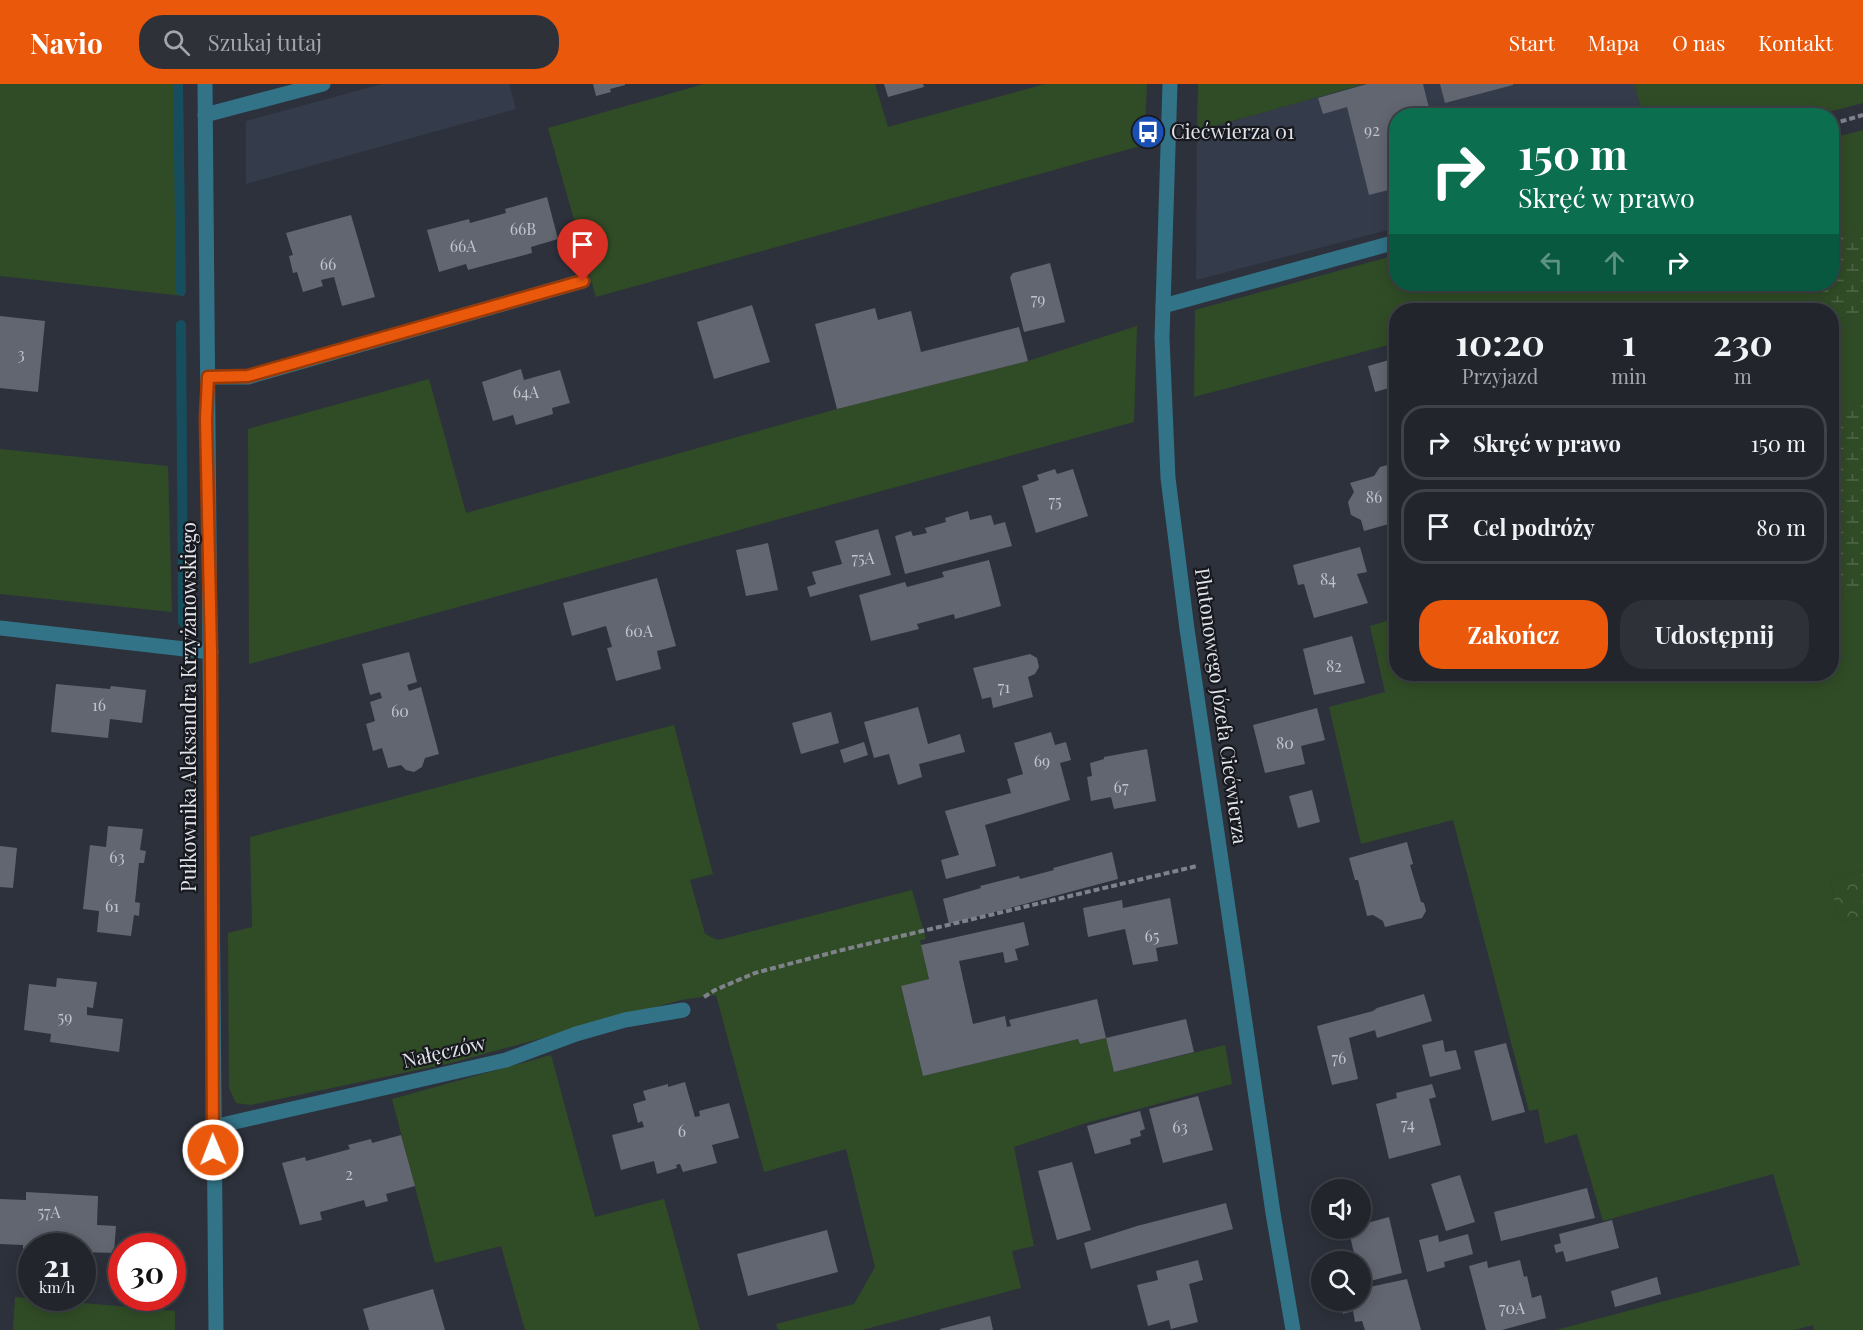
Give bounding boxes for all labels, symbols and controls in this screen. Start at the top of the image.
search box [139,15,559,69]
text: Navio [30,24,103,61]
icon: search [160,26,193,59]
text: Szukaj tutaj [208,27,322,57]
text: Start [1509,28,1555,56]
text: Mapa [1588,28,1639,56]
text: O nas [1672,28,1725,56]
text: Kontakt [1758,28,1833,56]
bus stop icon: Ciećwierza 01 [1130,114,1166,150]
place label: Ciećwierza 01 [1171,117,1294,144]
house number: 92 [1364,119,1380,140]
text: 150 m [1518,125,1628,181]
icon: right [1419,132,1497,210]
text: Skręć w prawo [1518,179,1695,215]
house number: 66B [510,218,536,239]
pin [557,219,608,281]
icon: arrive [566,228,599,261]
house number: 66A [450,235,477,256]
icon: left [1535,246,1568,279]
icon: ahead [1598,246,1631,279]
icon: right [1661,246,1694,279]
house number: 66 [320,253,336,274]
house number: 79 [1031,288,1045,309]
text: 10:20 [1455,317,1545,365]
text: 1 [1622,317,1636,365]
text: 230 [1713,317,1773,365]
house number: 3 [17,343,25,364]
text: Przyjazd [1462,362,1538,389]
text: min [1611,362,1647,389]
text: m [1734,362,1752,389]
house number: 64A [513,381,540,402]
icon: right [1422,426,1455,459]
text: Skręć w prawo [1473,428,1621,458]
text: 150 m [1751,428,1806,458]
house number: 86 [1366,486,1382,507]
house number: 75 [1048,490,1062,511]
icon: arrive [1422,510,1455,543]
text: Cel podróży [1473,512,1595,542]
text: 80 m [1756,512,1806,542]
street label: Pułkownika Aleksandra Krzyżanowskiego [174,522,201,892]
house number: 75A [851,547,876,568]
street label: Plutonowego Józefa Ciećwierza [1190,566,1255,846]
house number: 84 [1320,568,1336,589]
button: Zakończ [1419,600,1608,669]
button: Udostępnij [1620,600,1809,669]
house number: 60A [625,620,654,641]
house number: 82 [1326,655,1342,676]
house number: 71 [998,676,1010,697]
house number: 16 [92,694,106,715]
house number: 60 [391,700,409,721]
house number: 80 [1276,732,1294,753]
house number: 69 [1034,750,1050,771]
house number: 67 [1114,776,1129,797]
house number: 63 [109,846,125,867]
house number: 61 [105,895,119,916]
house number: 65 [1145,925,1159,946]
house number: 59 [58,1006,72,1027]
street label: Nałęczów [399,1028,489,1073]
house number: 76 [1332,1047,1346,1068]
house number: 74 [1401,1113,1415,1134]
house number: 63 [1172,1116,1188,1137]
position arrow [181,1118,245,1182]
house number: 6 [678,1120,686,1141]
house number: 2 [345,1163,353,1184]
map controls [1311,1179,1371,1311]
button: sound [1311,1179,1371,1239]
house number: 57A [37,1201,62,1222]
speed limit sign: 30 [108,1233,186,1311]
text: 21 [43,1245,71,1285]
button: search [1311,1251,1371,1311]
text: km/h [39,1277,75,1297]
house number: 70A [1499,1297,1526,1318]

